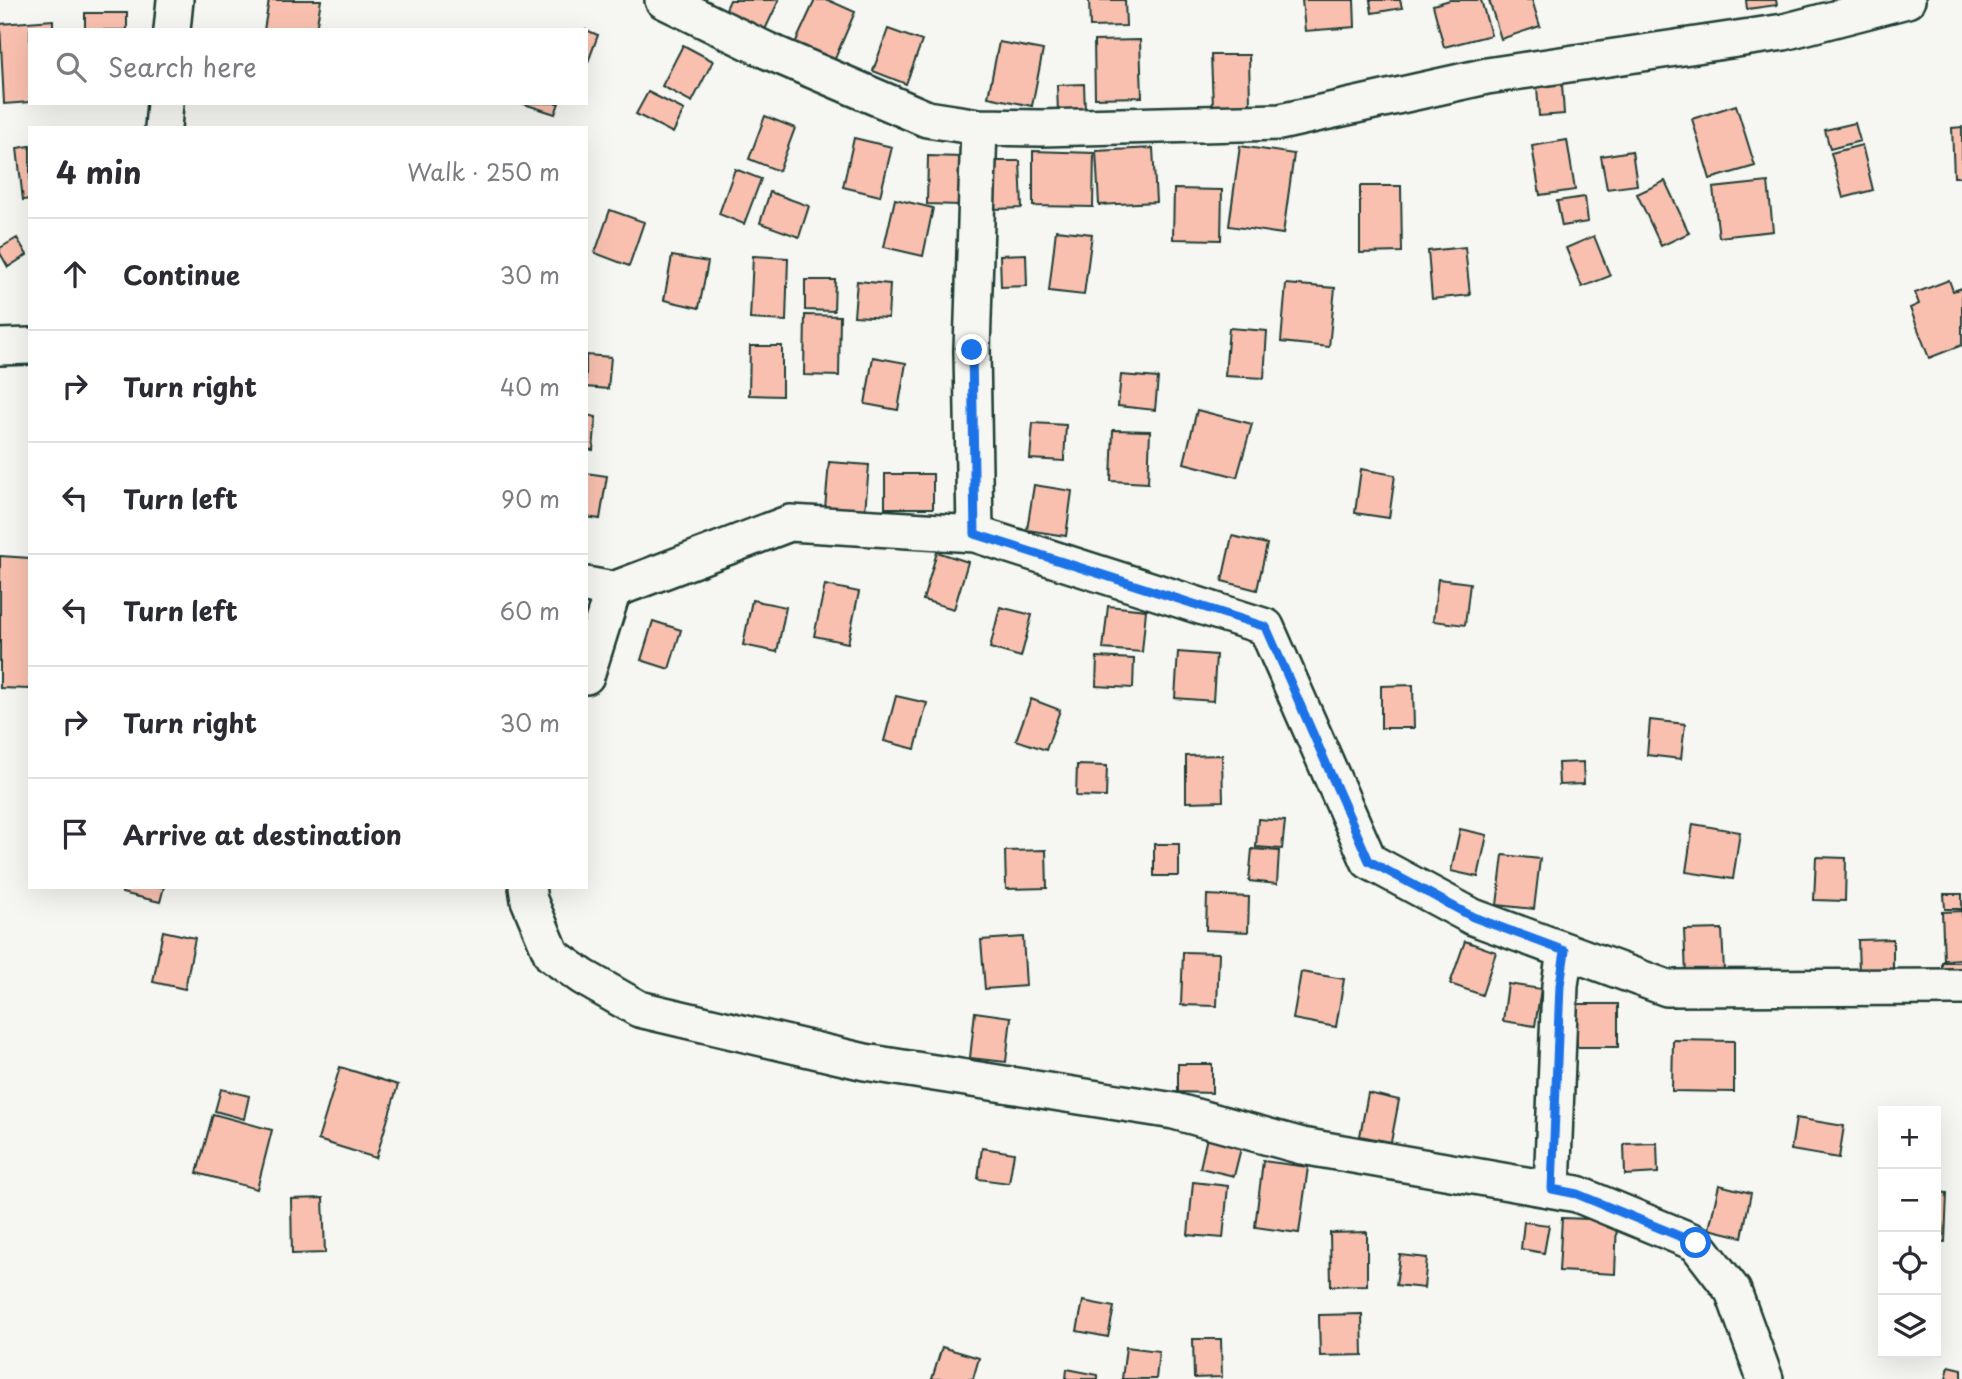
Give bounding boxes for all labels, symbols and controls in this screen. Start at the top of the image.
search box [28,28,588,105]
text: Search here [108,47,257,86]
icon: search [52,48,90,86]
text: 4 min [56,149,142,194]
text: Walk · 250 m [407,154,560,189]
icon: ahead [56,255,94,293]
text: Continue [123,255,240,294]
text: 30 m [499,257,560,292]
route end [956,334,987,365]
icon: right [56,367,94,405]
text: Turn right [123,367,257,406]
text: 40 m [500,369,560,404]
icon: left [56,479,94,517]
text: Turn left [123,479,238,518]
text: 90 m [501,481,560,516]
icon: left [56,591,94,629]
text: Turn left [123,591,238,630]
text: 60 m [500,593,560,628]
icon: right [56,703,94,741]
text: Turn right [123,703,257,742]
text: 30 m [499,705,560,740]
icon: arrive [56,815,94,853]
text: Arrive at destination [123,815,402,854]
map controls [1878,1106,1941,1358]
button: + [1878,1106,1941,1169]
button: − [1878,1169,1941,1232]
route start [1680,1227,1711,1258]
button: locate [1878,1232,1941,1295]
button: layers [1878,1295,1941,1358]

